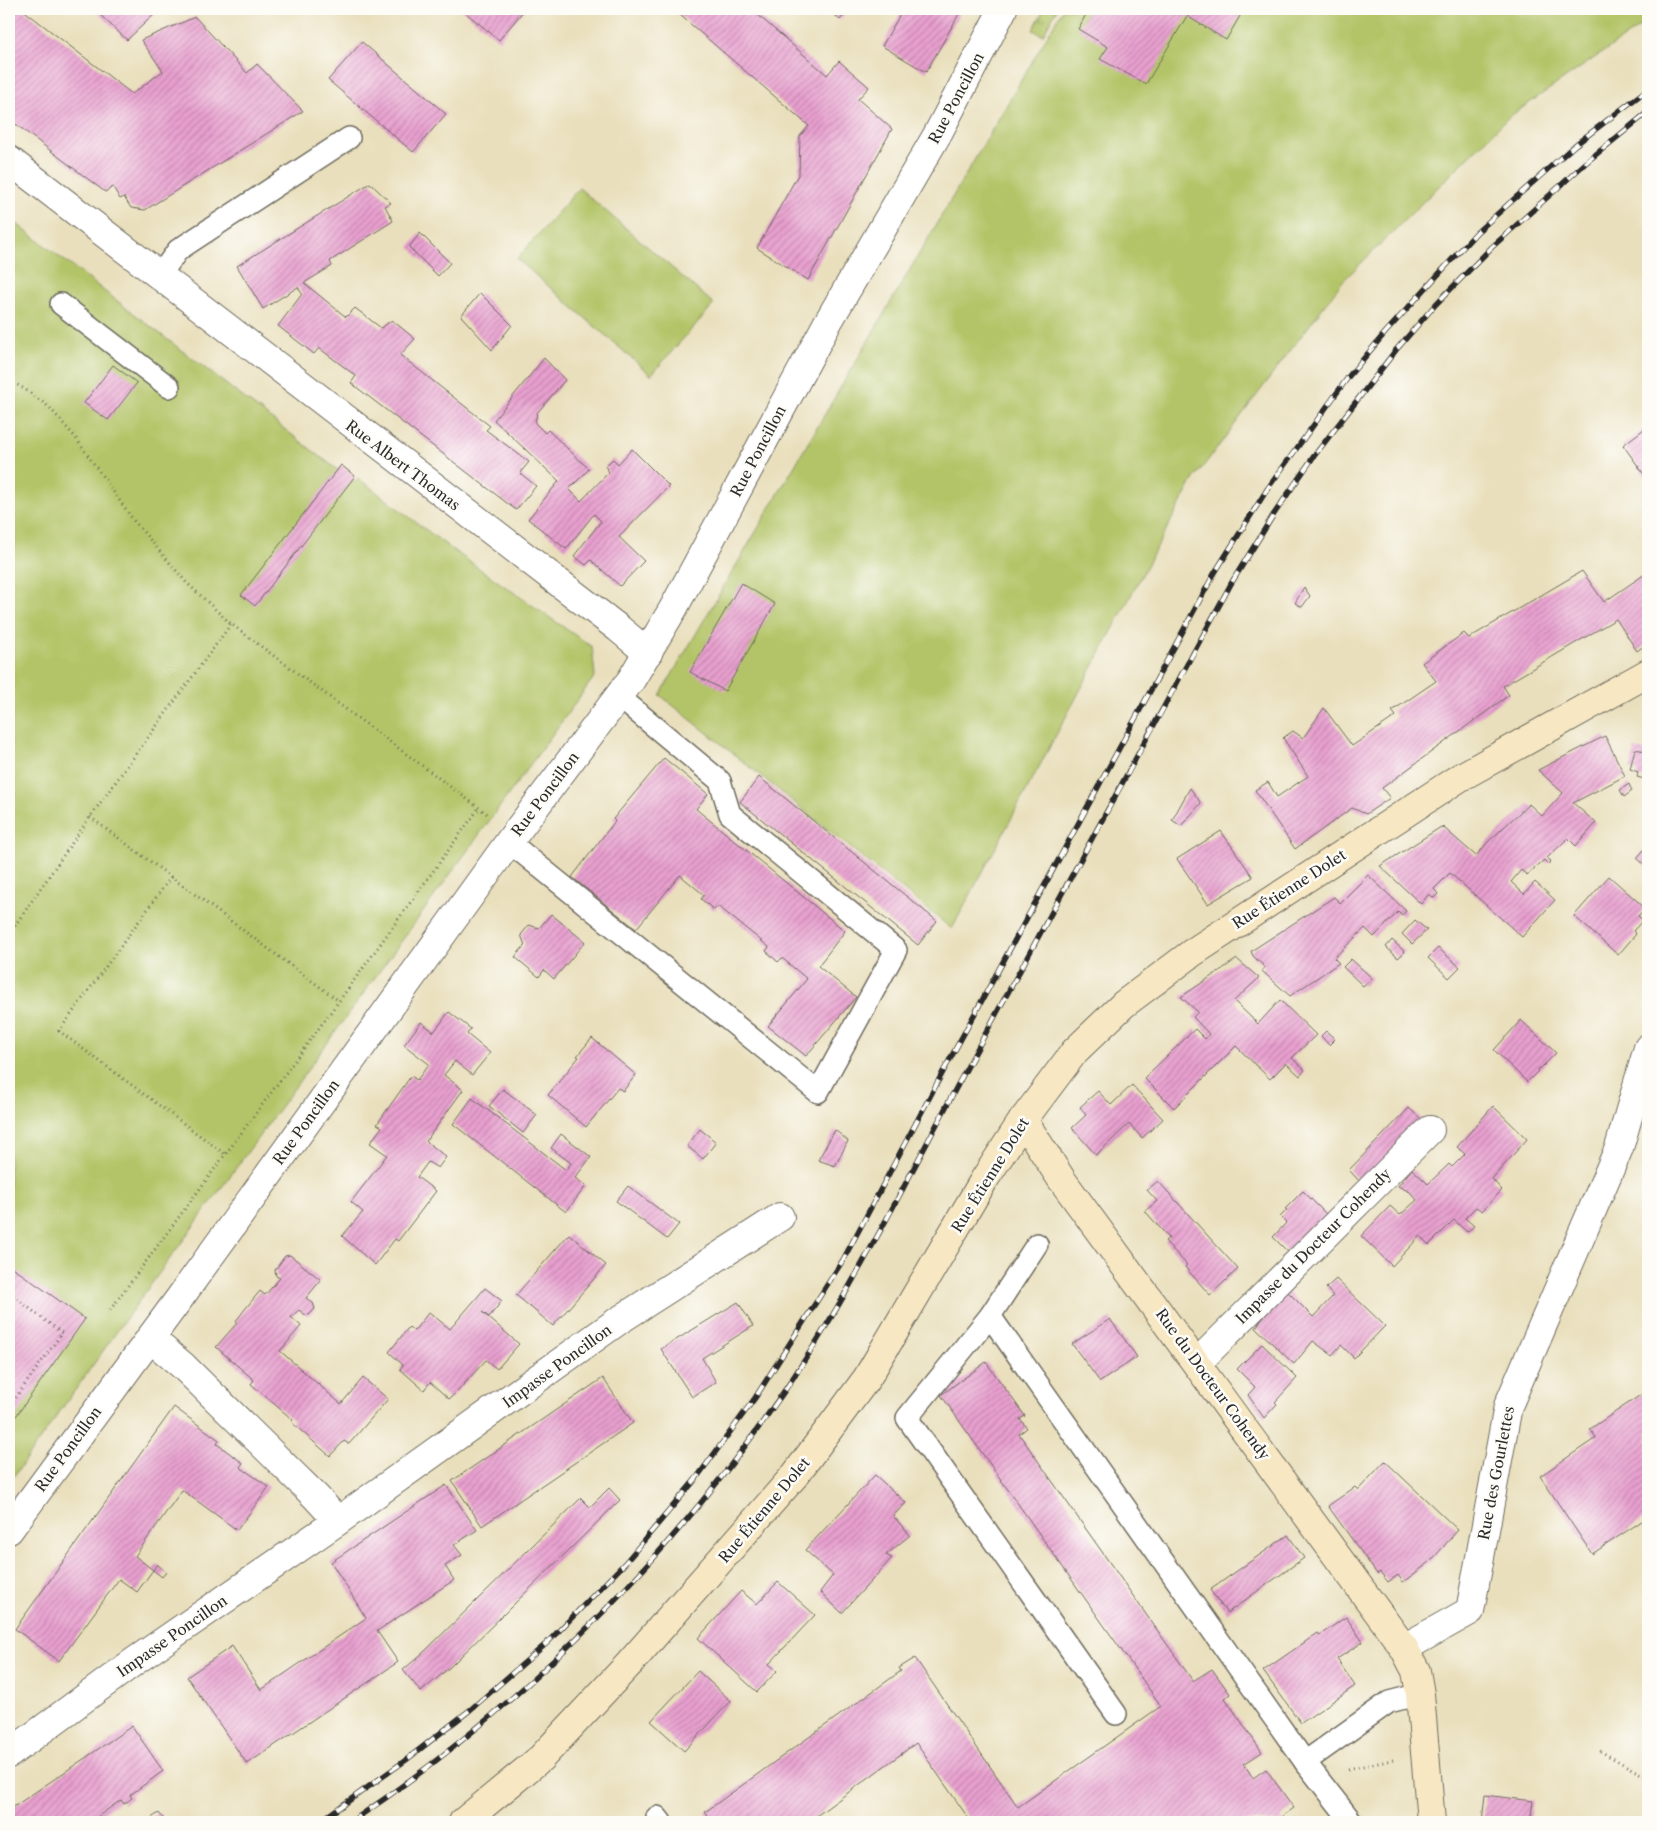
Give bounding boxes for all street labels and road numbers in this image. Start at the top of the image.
street label: Rue Poncillon [924,49,988,147]
street label: Rue Poncillon [726,402,790,500]
street label: Rue Albert Thomas [342,416,464,514]
street label: Rue Poncillon [507,748,583,840]
street label: Rue Étienne Dolet [1229,845,1350,933]
street label: Rue Poncillon [269,1075,344,1168]
street label: Rue Étienne Dolet [947,1113,1033,1236]
street label: Impasse du Docteur Cohendy [1231,1164,1395,1328]
street label: Rue du Docteur Cohendy [1152,1305,1275,1464]
street label: Impasse Poncillon [499,1320,616,1412]
street label: Rue Poncillon [31,1402,106,1495]
street label: Rue des Gourlettes [1474,1404,1518,1542]
street label: Rue Étienne Dolet [714,1453,814,1567]
street label: Impasse Poncillon [113,1591,231,1681]

